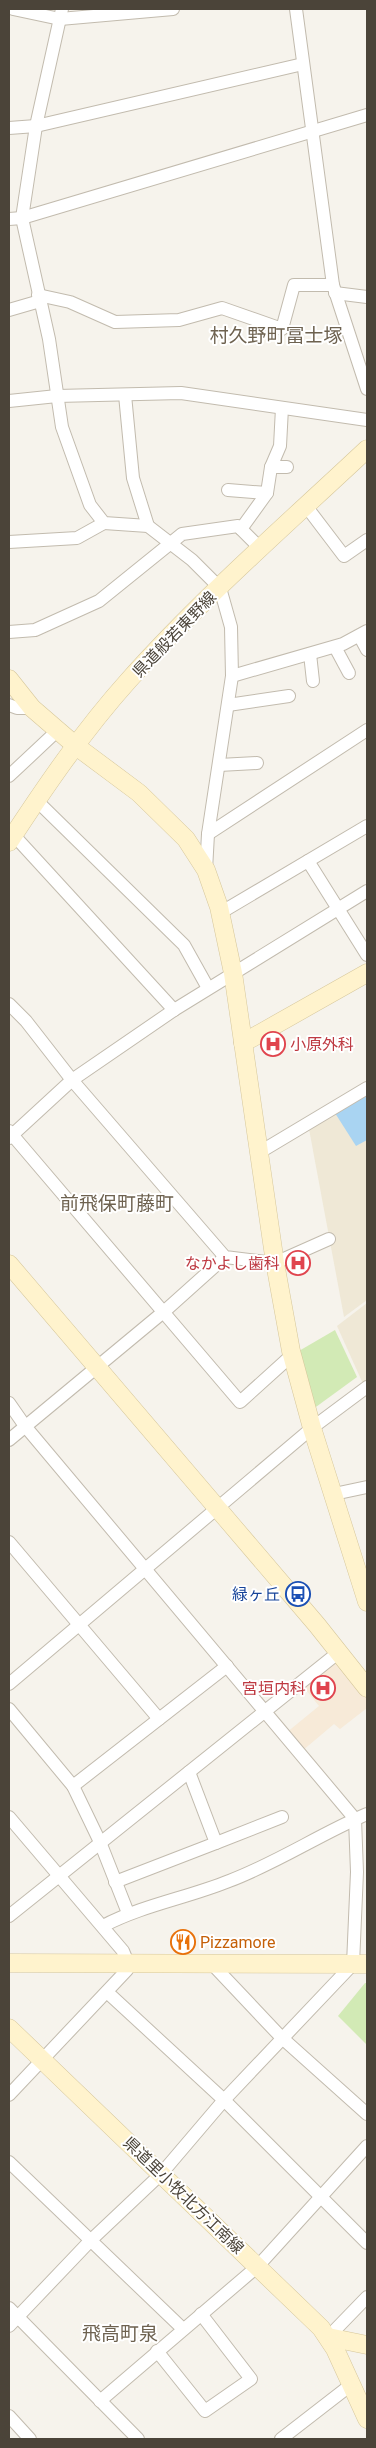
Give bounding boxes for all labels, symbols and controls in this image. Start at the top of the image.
district label: 村久野町冨士塚 [209,324,343,347]
street label: 県道般若東野線 [129,587,220,681]
hospital icon: 小原外科 [260,1031,286,1057]
place label: 小原外科 [290,1035,354,1054]
district label: 前飛保町藤町 [60,1192,174,1215]
hospital icon: なかよし歯科 [285,1250,311,1276]
place label: なかよし歯科 [185,1254,280,1273]
bus stop icon: 緑ヶ丘 [285,1581,311,1607]
place label: 緑ヶ丘 [232,1585,280,1604]
hospital icon: 宮垣内科 [310,1675,336,1701]
place label: 宮垣内科 [242,1679,306,1698]
restaurant icon: Pizzamore [170,1929,196,1955]
place label: Pizzamore [200,1933,275,1952]
street label: 県道里小牧北方江南線 [120,2133,248,2258]
district label: 飛高町泉 [82,2322,158,2345]

